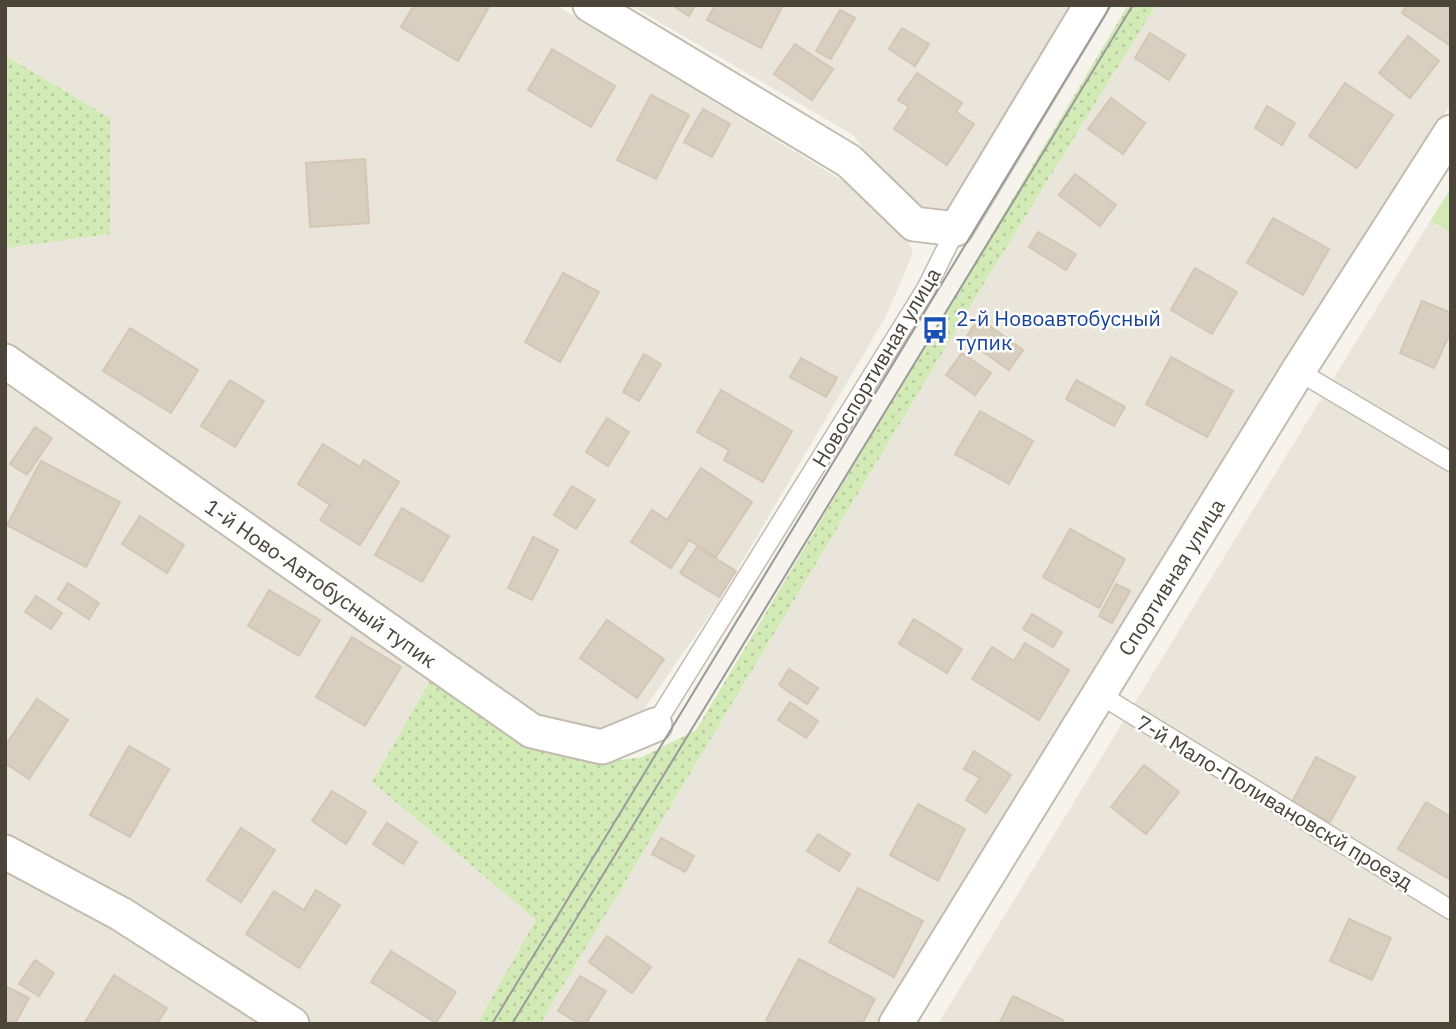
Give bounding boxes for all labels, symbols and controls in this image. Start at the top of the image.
street label: Новоспортивная улица [805,262,947,472]
place label: 2-й Новоавтобусный тупик [956,304,1161,356]
bus stop icon: 2-й Новоавтобусный тупик [920,315,950,345]
street label: 1-й Ново-Автобусный тупик [200,492,442,674]
street label: Спортивная улица [1111,493,1231,661]
street label: 7-й Мало-Поливановскй проезд [1131,708,1419,896]

